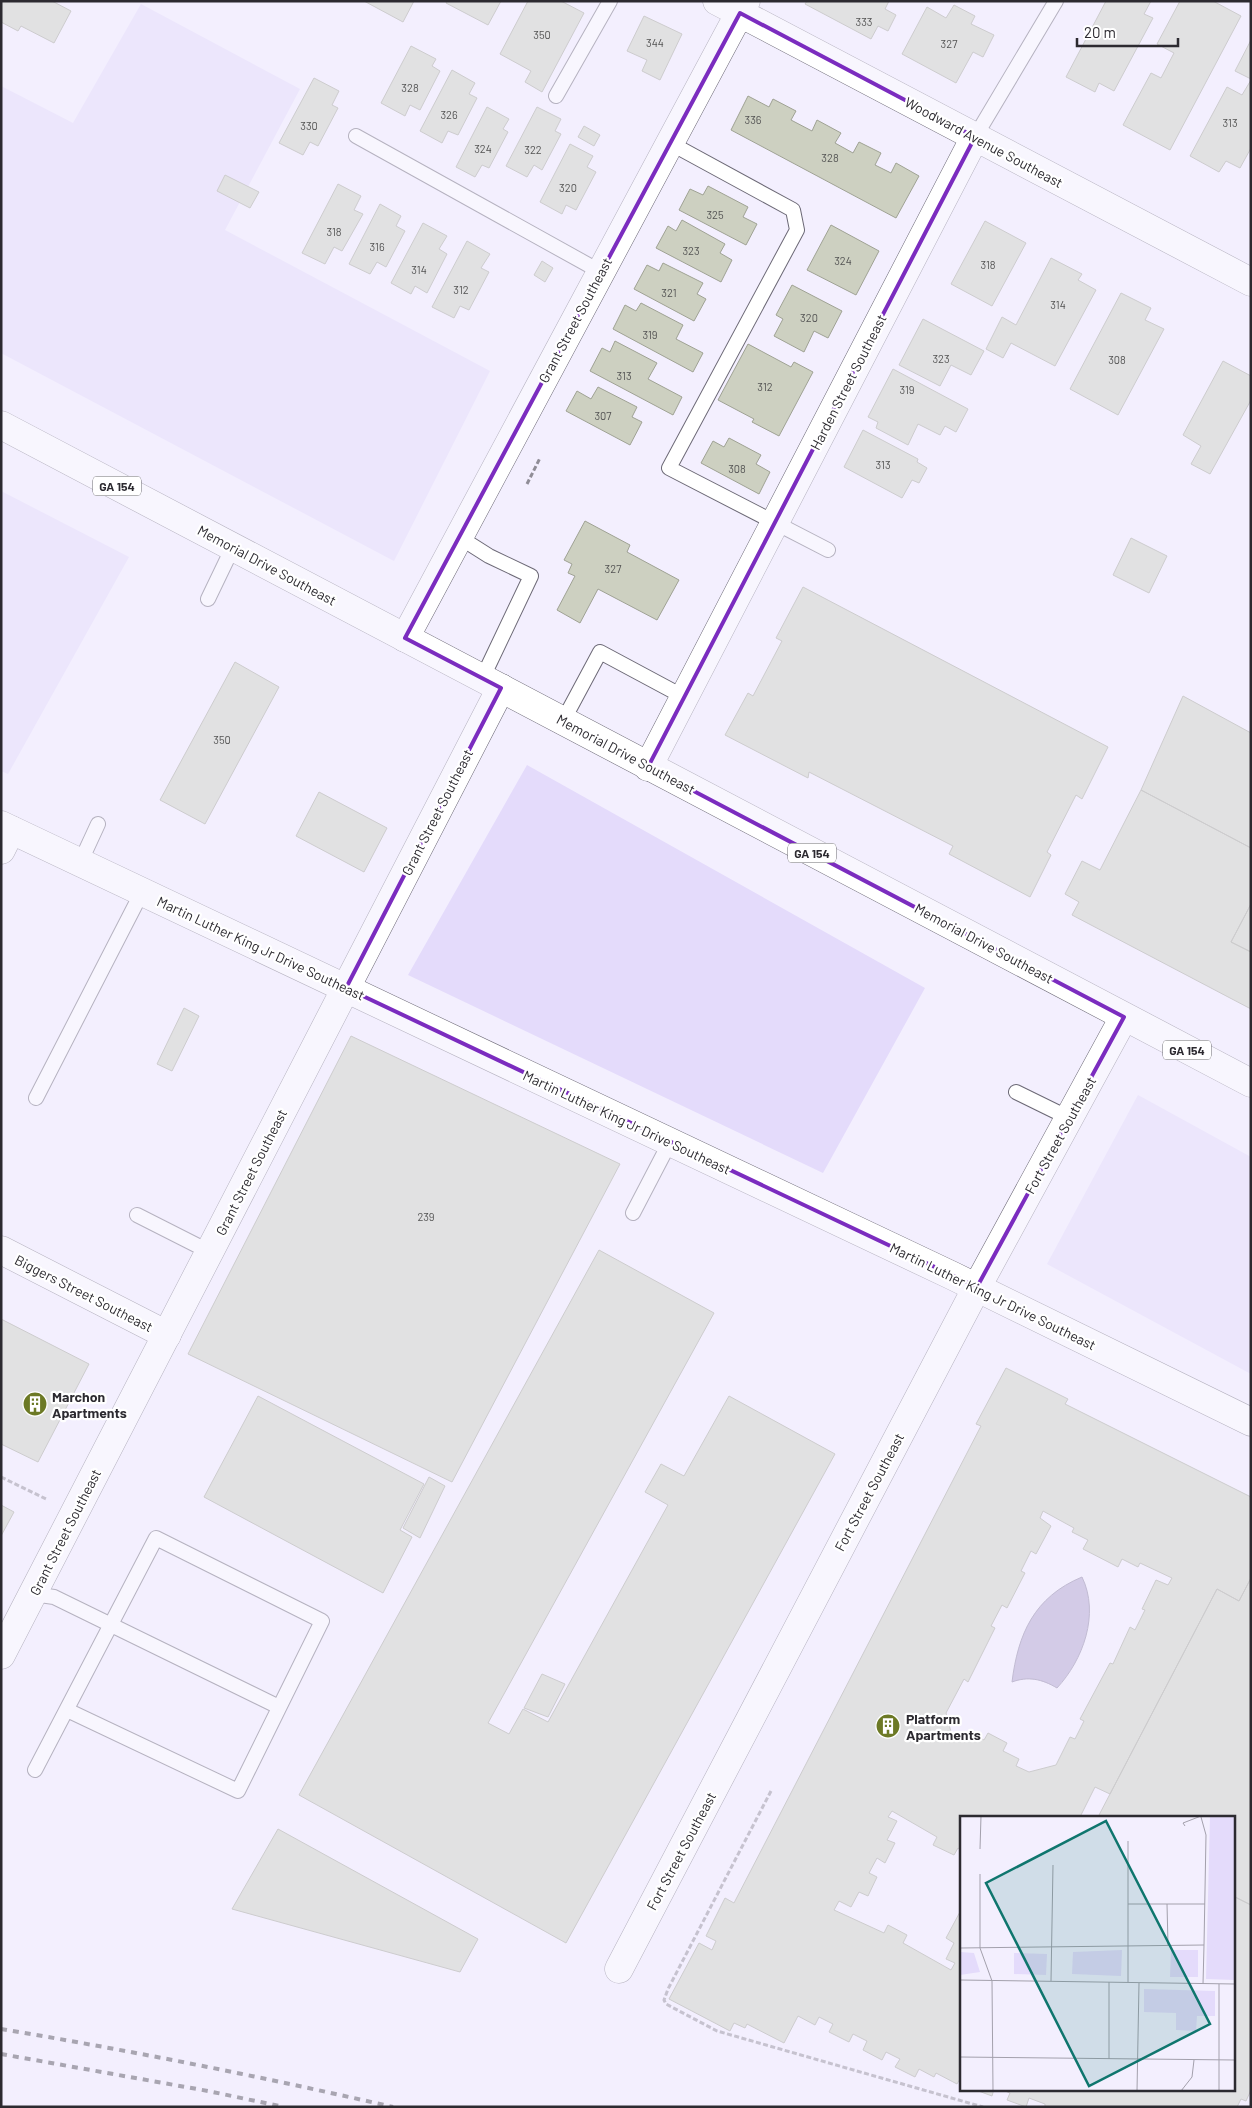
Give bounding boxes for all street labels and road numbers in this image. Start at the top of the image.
street label: Woodward Avenue Southeast [902,93,1066,191]
street label: Grant Street Southeast [535,254,615,386]
street label: Harden Street Southeast [806,311,890,453]
road number: GA 154 [93,476,141,496]
street label: Memorial Drive Southeast [195,521,339,609]
street label: Memorial Drive Southeast [554,710,698,798]
street label: Grant Street Southeast [398,746,476,878]
road number: GA 154 [788,844,836,862]
street label: Martin Luther King Jr Drive Southeast [155,892,367,1004]
street label: Memorial Drive Southeast [912,899,1056,987]
road number: GA 154 [1163,1040,1211,1060]
street label: Martin Luther King Jr Drive Southeast [521,1066,733,1178]
street label: Fort Street Southeast [1021,1073,1099,1197]
street label: Grant Street Southeast [212,1106,290,1238]
street label: Martin Luther King Jr Drive Southeast [887,1239,1099,1353]
street label: Biggers Street Southeast [12,1251,156,1335]
street label: Fort Street Southeast [831,1430,907,1554]
street label: Grant Street Southeast [26,1466,104,1598]
street label: Fort Street Southeast [643,1789,719,1913]

